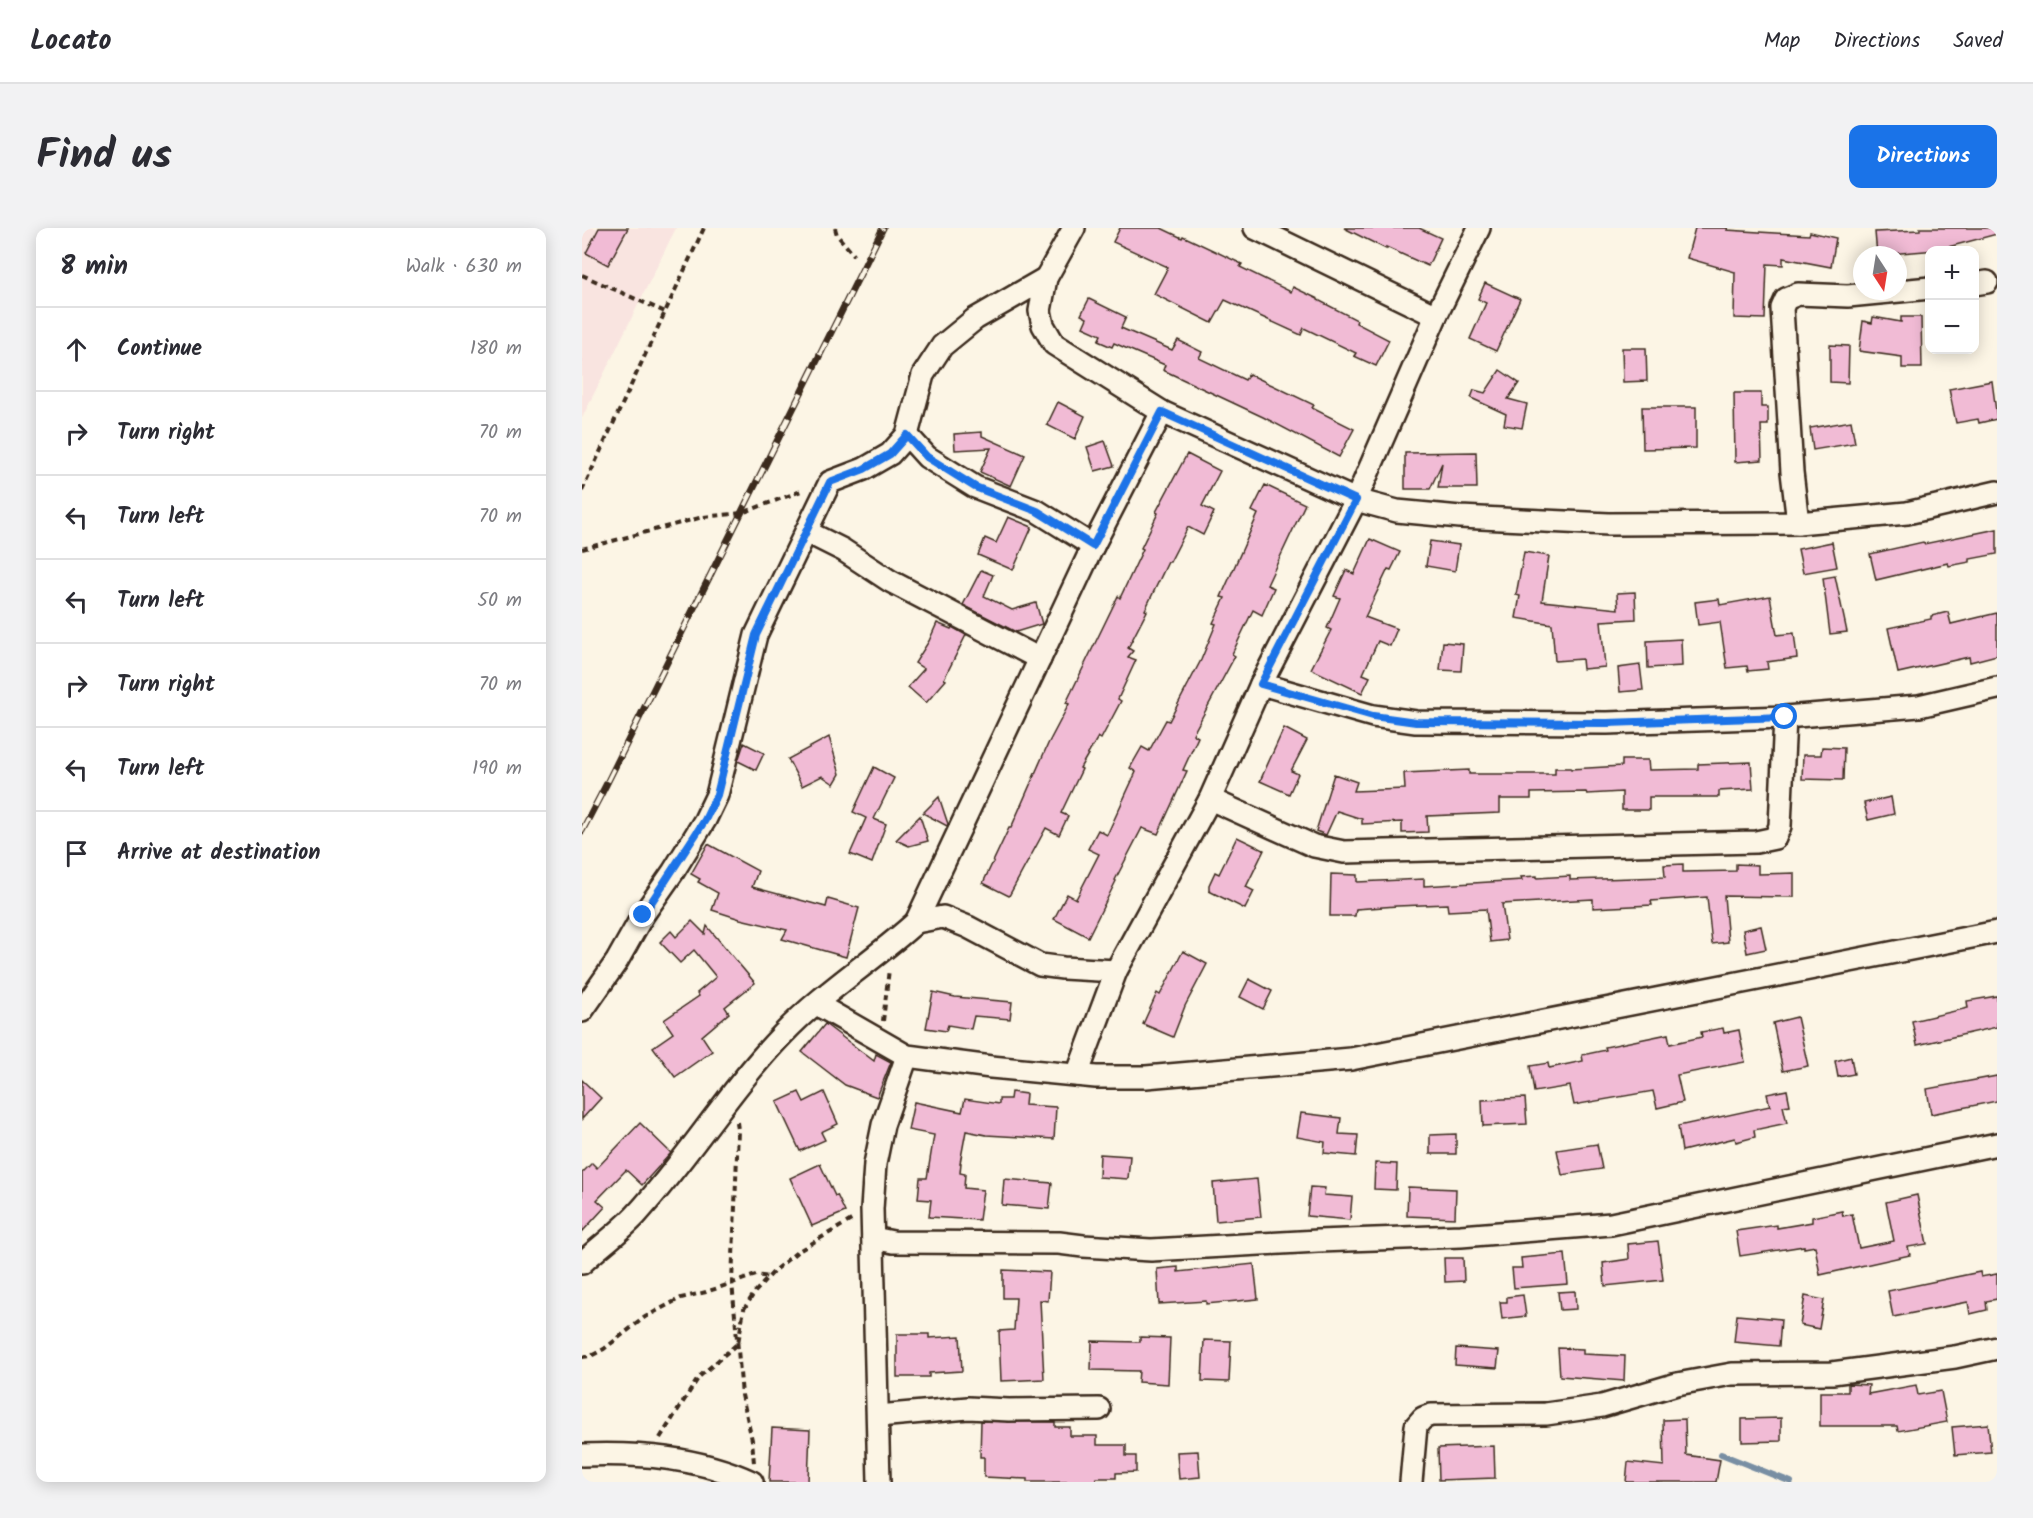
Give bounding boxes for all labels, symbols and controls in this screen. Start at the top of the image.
text: Locato [30,19,111,64]
text: Map [1764,25,1800,58]
text: Directions [1833,25,1920,58]
text: Saved [1953,25,2003,58]
text: Find us [36,123,172,190]
button: Directions [1849,125,1997,188]
text: 8 min [60,246,128,288]
north arrow [1853,246,1907,300]
map controls [1925,246,1979,354]
button: + [1925,246,1979,300]
text: Walk · 630 m [405,251,522,283]
button: − [1925,300,1979,354]
text: Continue [117,332,202,367]
icon: ahead [60,333,93,366]
text: 180 m [470,333,522,365]
text: Turn right [117,416,215,451]
icon: right [60,417,93,450]
text: 70 m [479,417,522,449]
text: Turn left [117,500,204,535]
icon: left [60,501,93,534]
text: 70 m [479,501,522,533]
text: Turn left [117,584,204,619]
icon: left [60,585,93,618]
text: 50 m [477,585,522,617]
text: Turn right [117,668,215,703]
icon: right [60,669,93,702]
text: 70 m [479,669,522,701]
route start [1771,703,1797,729]
text: Turn left [117,752,204,787]
icon: left [60,753,93,786]
text: 190 m [472,753,522,785]
text: Arrive at destination [117,836,320,871]
icon: arrive [60,837,93,870]
route end [629,901,655,927]

